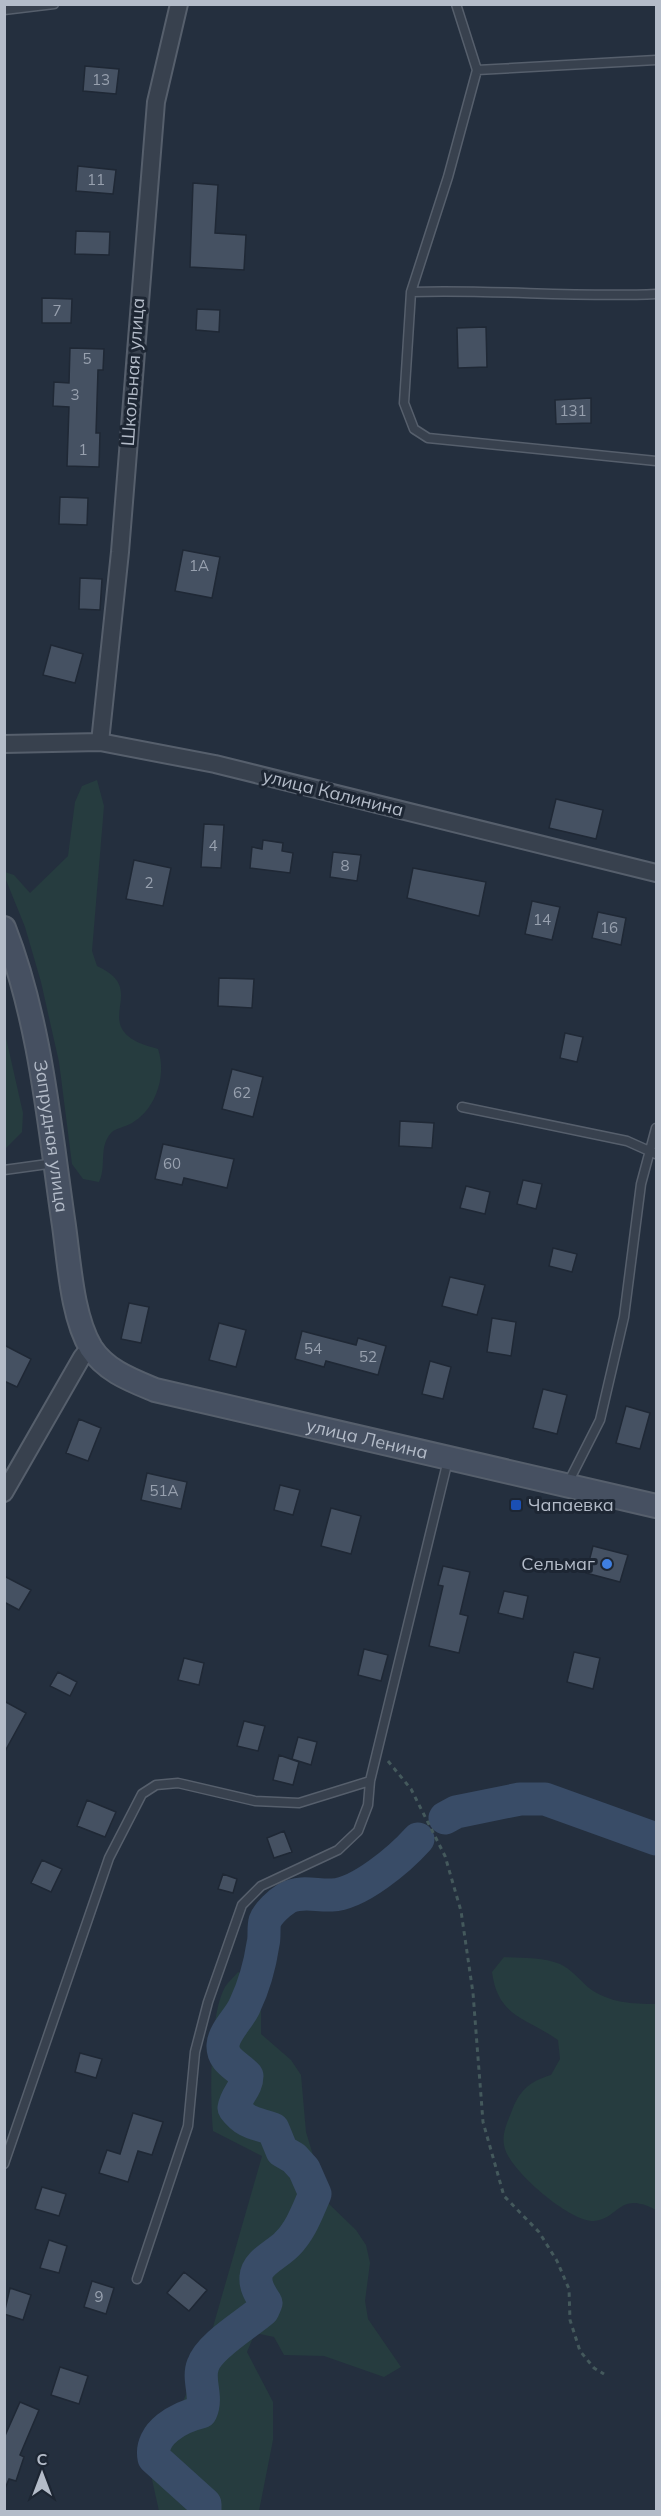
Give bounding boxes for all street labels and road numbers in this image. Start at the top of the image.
street label: Школьная улица [116,297,149,447]
street label: улица Калинина [260,764,406,821]
street label: Запрудная улица [29,1058,74,1214]
street label: улица Ленина [304,1413,430,1464]

